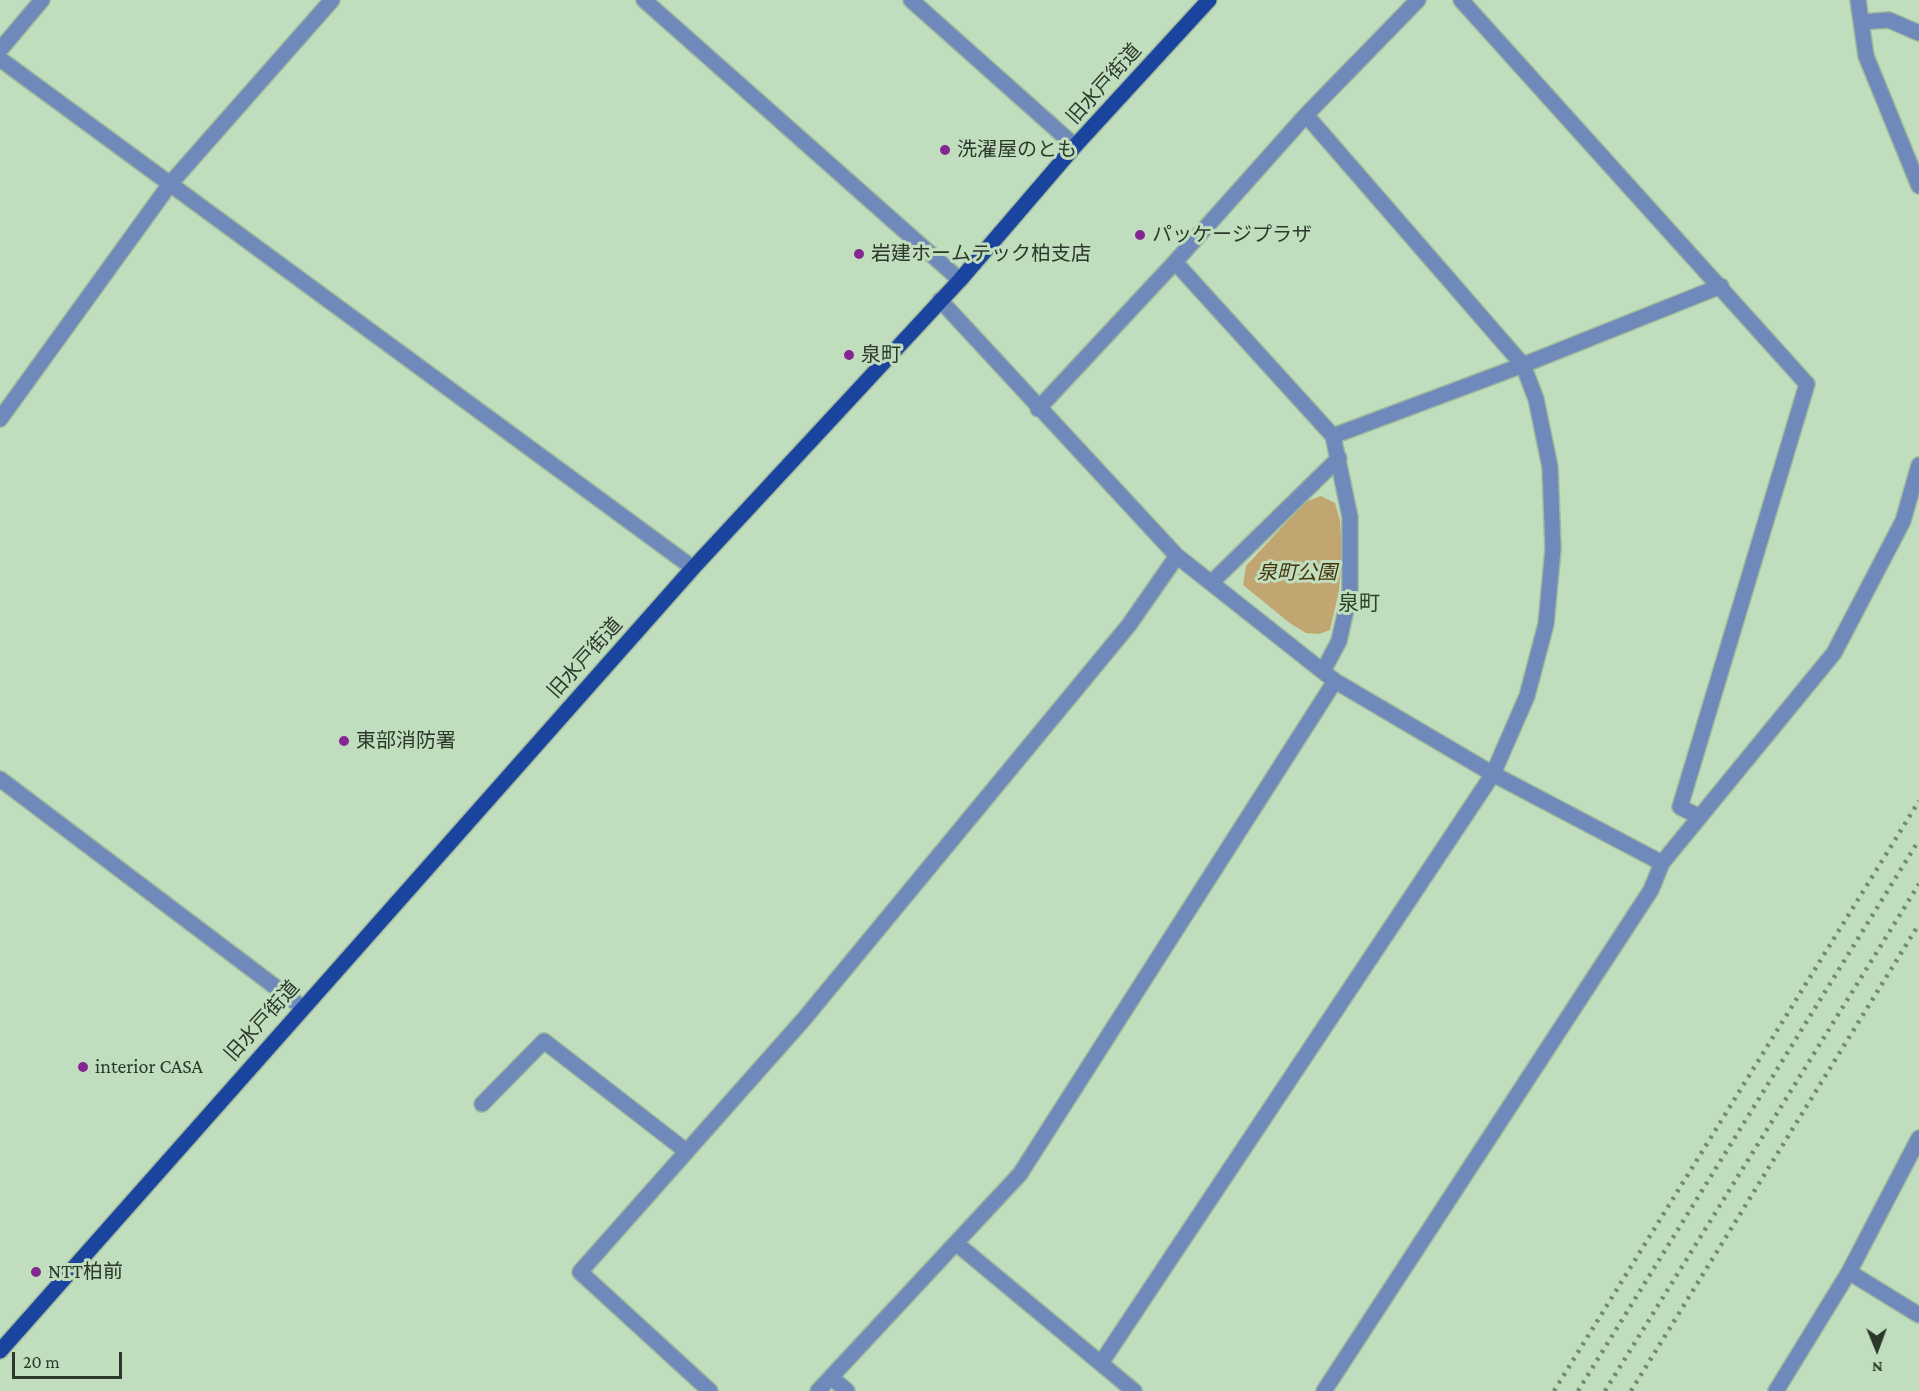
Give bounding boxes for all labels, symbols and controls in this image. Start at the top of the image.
street label: 旧水戸街道 [1062,39,1146,129]
place label: 洗濯屋のとも [957,138,1077,162]
marker: 洗濯屋のとも [938,143,952,157]
place label: パッケージプラザ [1152,223,1312,247]
marker: パッケージプラザ [1133,228,1147,242]
place label: 岩建ホームテック柏支店 [871,242,1091,266]
marker: 岩建ホームテック柏支店 [852,247,866,261]
place label: 泉町 [861,343,901,367]
marker: 泉町 [842,348,856,362]
park label: 泉町公園 [1257,561,1337,585]
district label: 泉町 [1338,591,1380,617]
street label: 旧水戸街道 [543,613,627,703]
place label: 東部消防署 [356,729,456,753]
marker: 東部消防署 [337,734,351,748]
street label: 旧水戸街道 [220,976,304,1066]
place label: interior CASA [95,1055,203,1079]
marker: interior CASA [76,1060,90,1074]
place label: NTT柏前 [48,1260,123,1284]
marker: NTT柏前 [29,1265,43,1279]
north arrow [1847,1319,1907,1379]
scale bar [15,1340,124,1378]
text: 20 m [23,1352,60,1372]
text: N [1872,1359,1883,1376]

